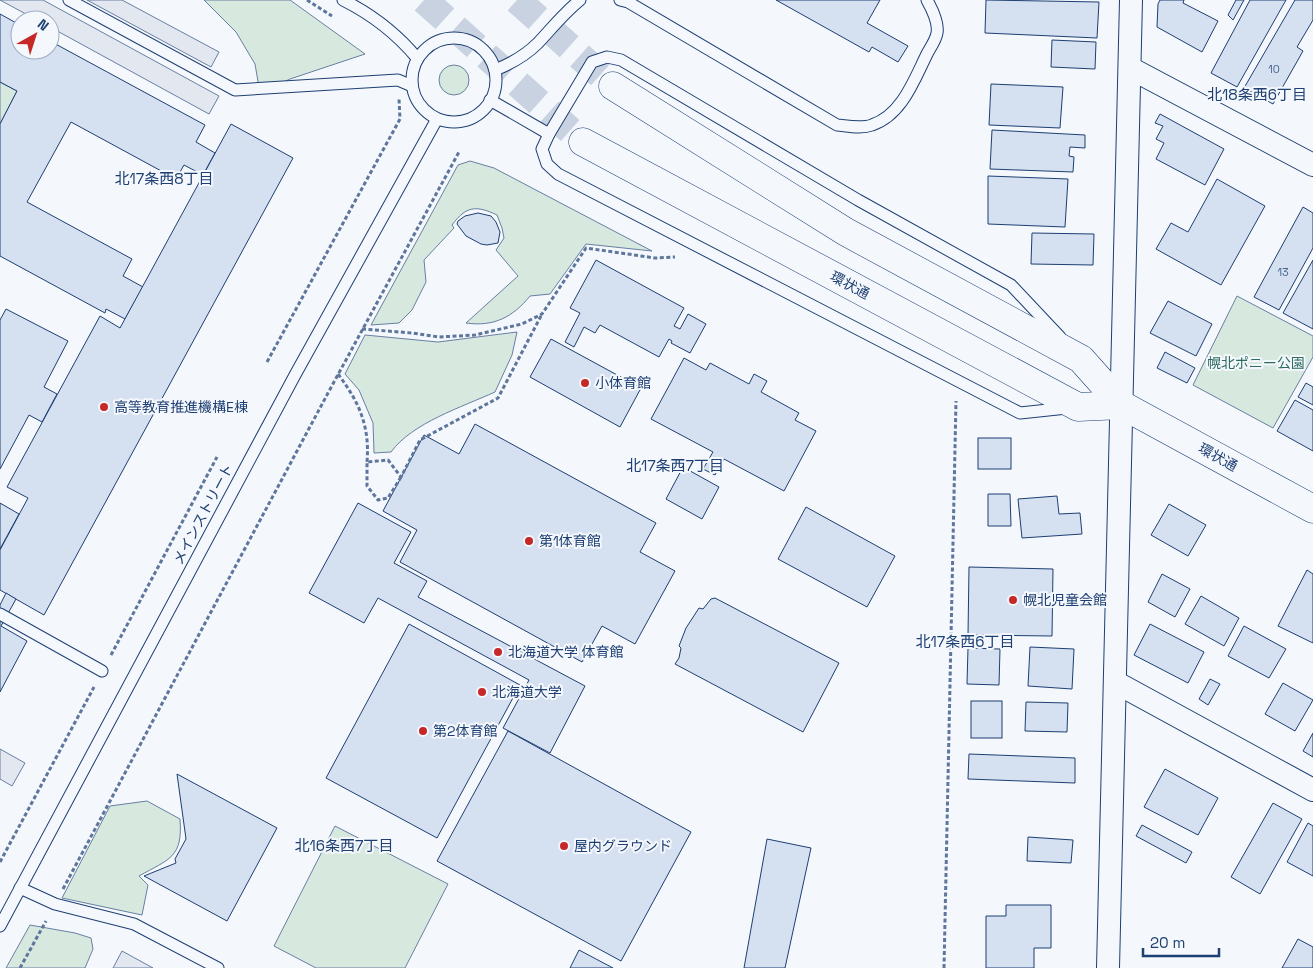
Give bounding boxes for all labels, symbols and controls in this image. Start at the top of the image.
north arrow [10,10,60,60]
text: N [34,15,52,35]
house number: 10 [1268,62,1280,76]
district label: 北18条西6丁目 [1207,85,1307,104]
district label: 北17条西8丁目 [114,169,214,188]
house number: 13 [1277,265,1289,279]
street label: 環状通 [827,267,873,303]
park label: 幌北ポニー公園 [1207,354,1305,372]
place label: 小体育館 [595,374,651,392]
marker: 小体育館 [579,377,591,389]
place label: 高等教育推進機構E棟 [114,398,248,416]
marker: 高等教育推進機構E棟 [98,401,110,413]
street label: 環状通 [1195,439,1241,475]
district label: 北17条西7丁目 [626,456,724,475]
street label: メインストリート [169,460,237,568]
place label: 第1体育館 [539,532,601,550]
marker: 第1体育館 [523,535,535,547]
place label: 幌北児童会館 [1023,591,1107,609]
marker: 幌北児童会館 [1007,594,1019,606]
district label: 北17条西6丁目 [916,632,1014,651]
place label: 北海道大学 体育館 [508,643,624,661]
marker: 北海道大学 体育館 [492,646,504,658]
place label: 北海道大学 [492,683,562,701]
marker: 北海道大学 [476,686,488,698]
place label: 第2体育館 [433,722,497,740]
marker: 第2体育館 [417,725,429,737]
district label: 北16条西7丁目 [295,836,393,855]
place label: 屋内グラウンド [574,837,672,855]
marker: 屋内グラウンド [558,840,570,852]
scale bar [1143,926,1219,958]
text: 20 m [1150,933,1185,952]

